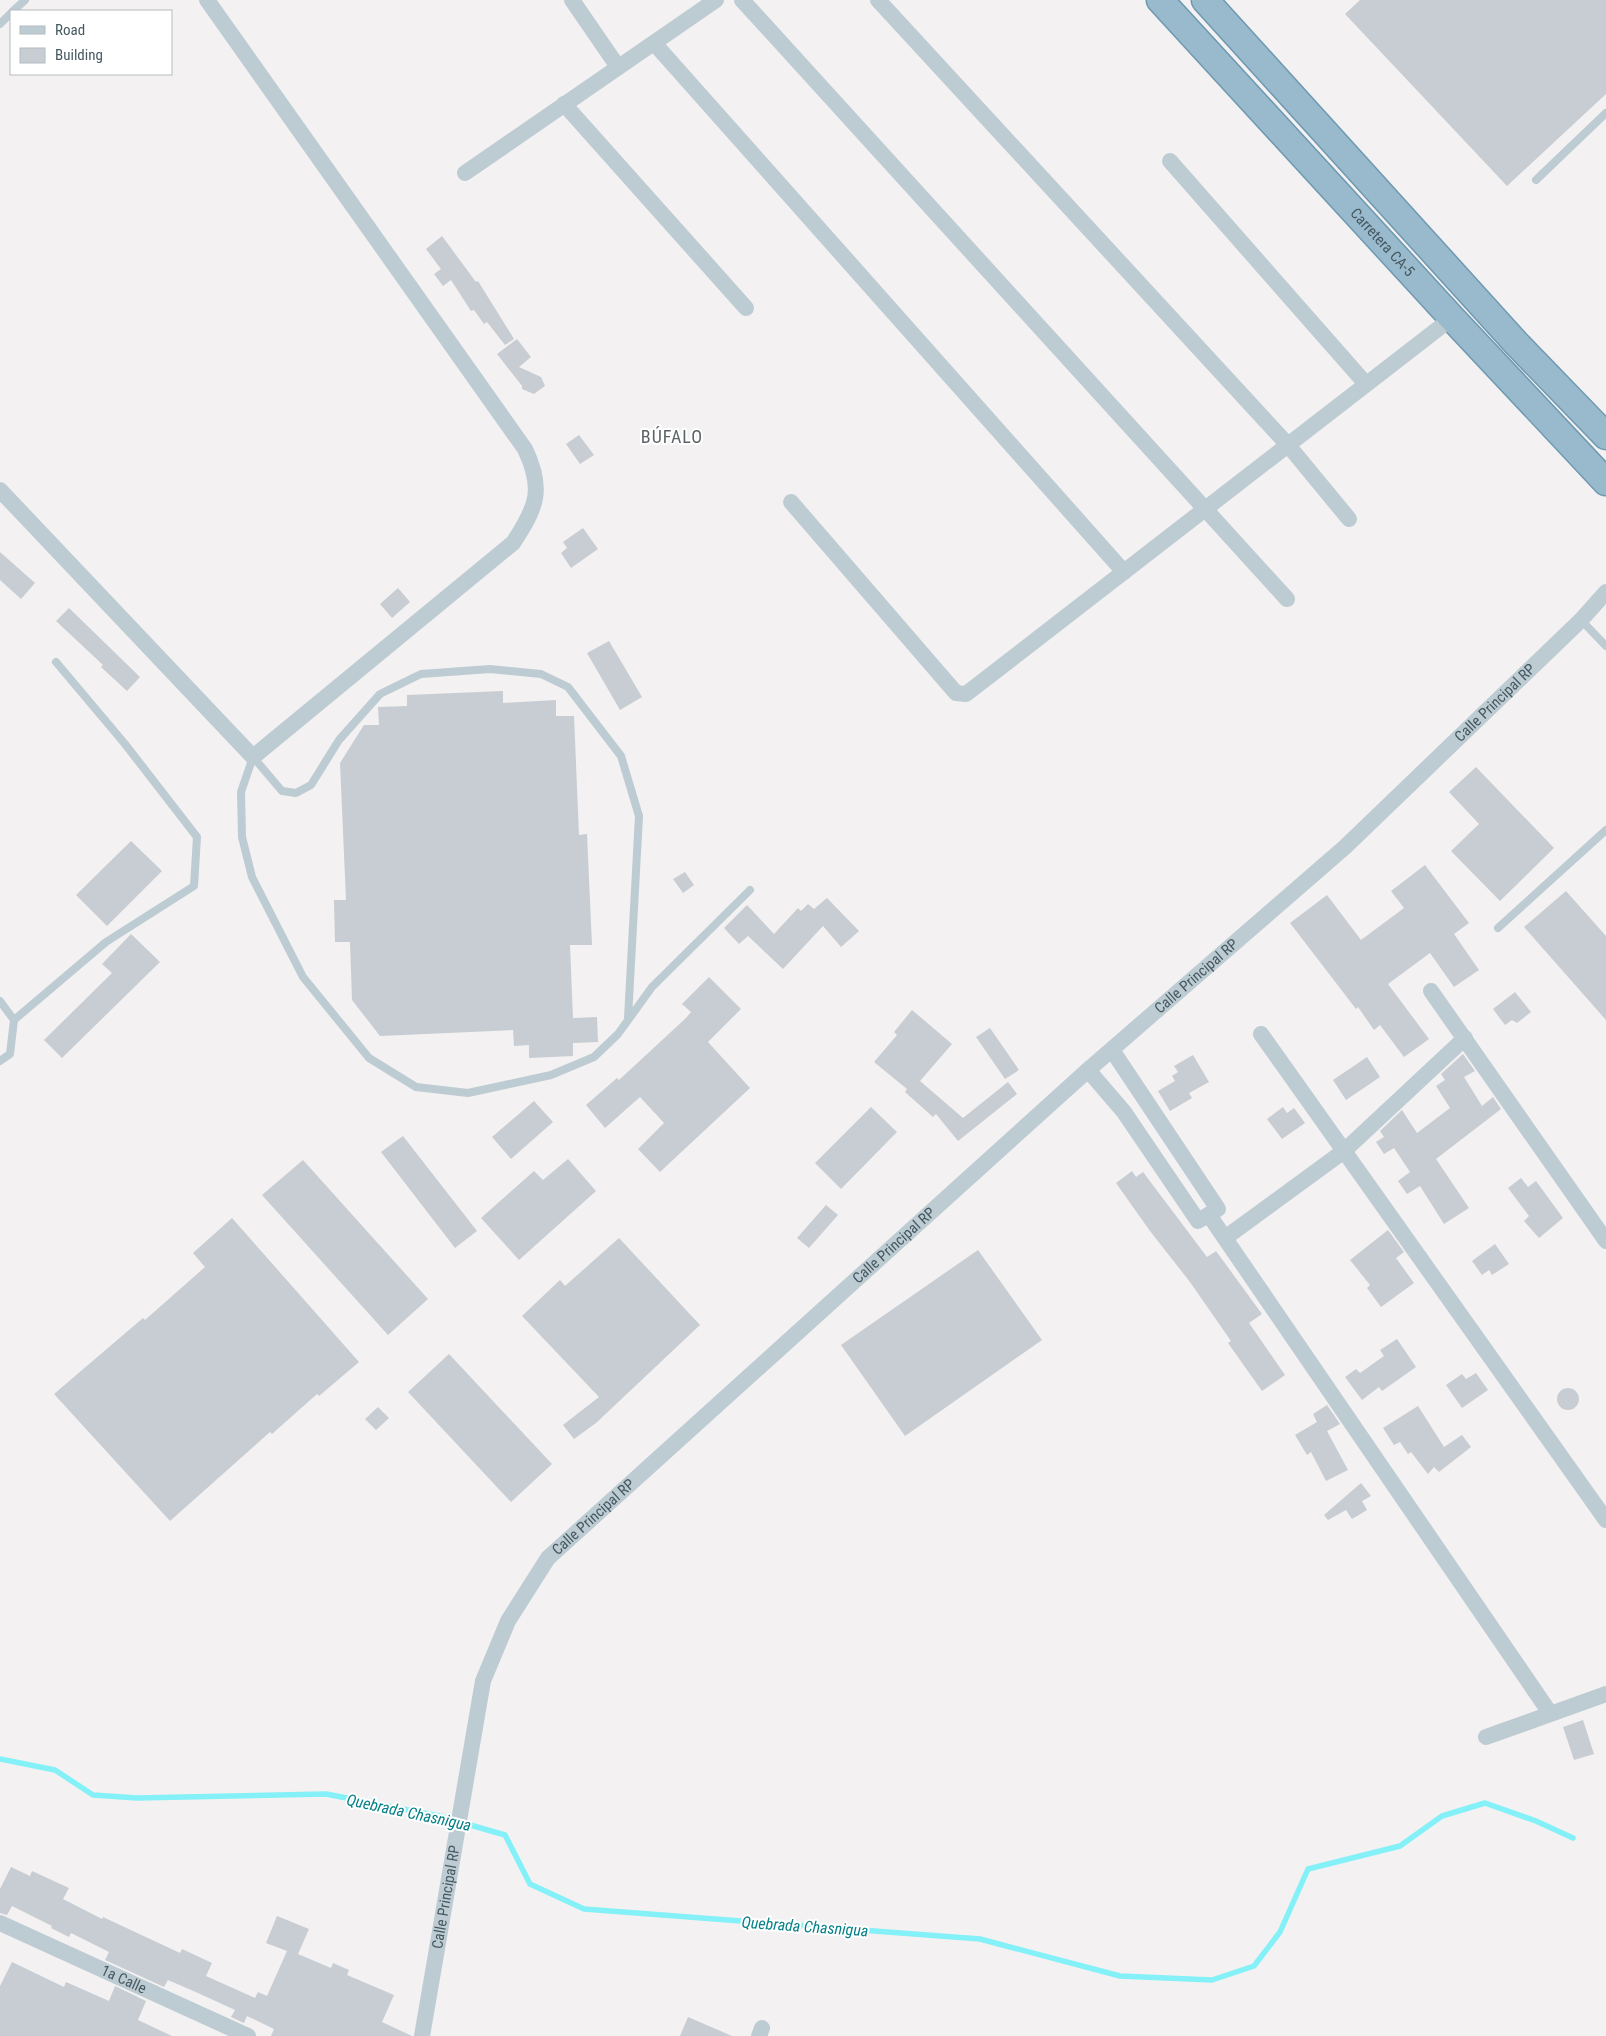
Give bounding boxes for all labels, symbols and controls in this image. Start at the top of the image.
legend [10,10,172,75]
text: Road [55,21,85,39]
text: Building [55,46,103,64]
street label: Carretera CA-5 [1347,204,1418,280]
district label: BÚFALO [641,426,703,447]
street label: Calle Principal RP [1451,660,1539,746]
street label: Calle Principal RP [1151,935,1242,1017]
street label: Calle Principal RP [849,1204,939,1287]
street label: Calle Principal RP [548,1475,638,1559]
water label: Quebrada Chasnigua [345,1790,473,1835]
street label: Calle Principal RP [428,1844,464,1950]
water label: Quebrada Chasnigua [741,1913,869,1940]
street label: 1a Calle [98,1961,149,1997]

